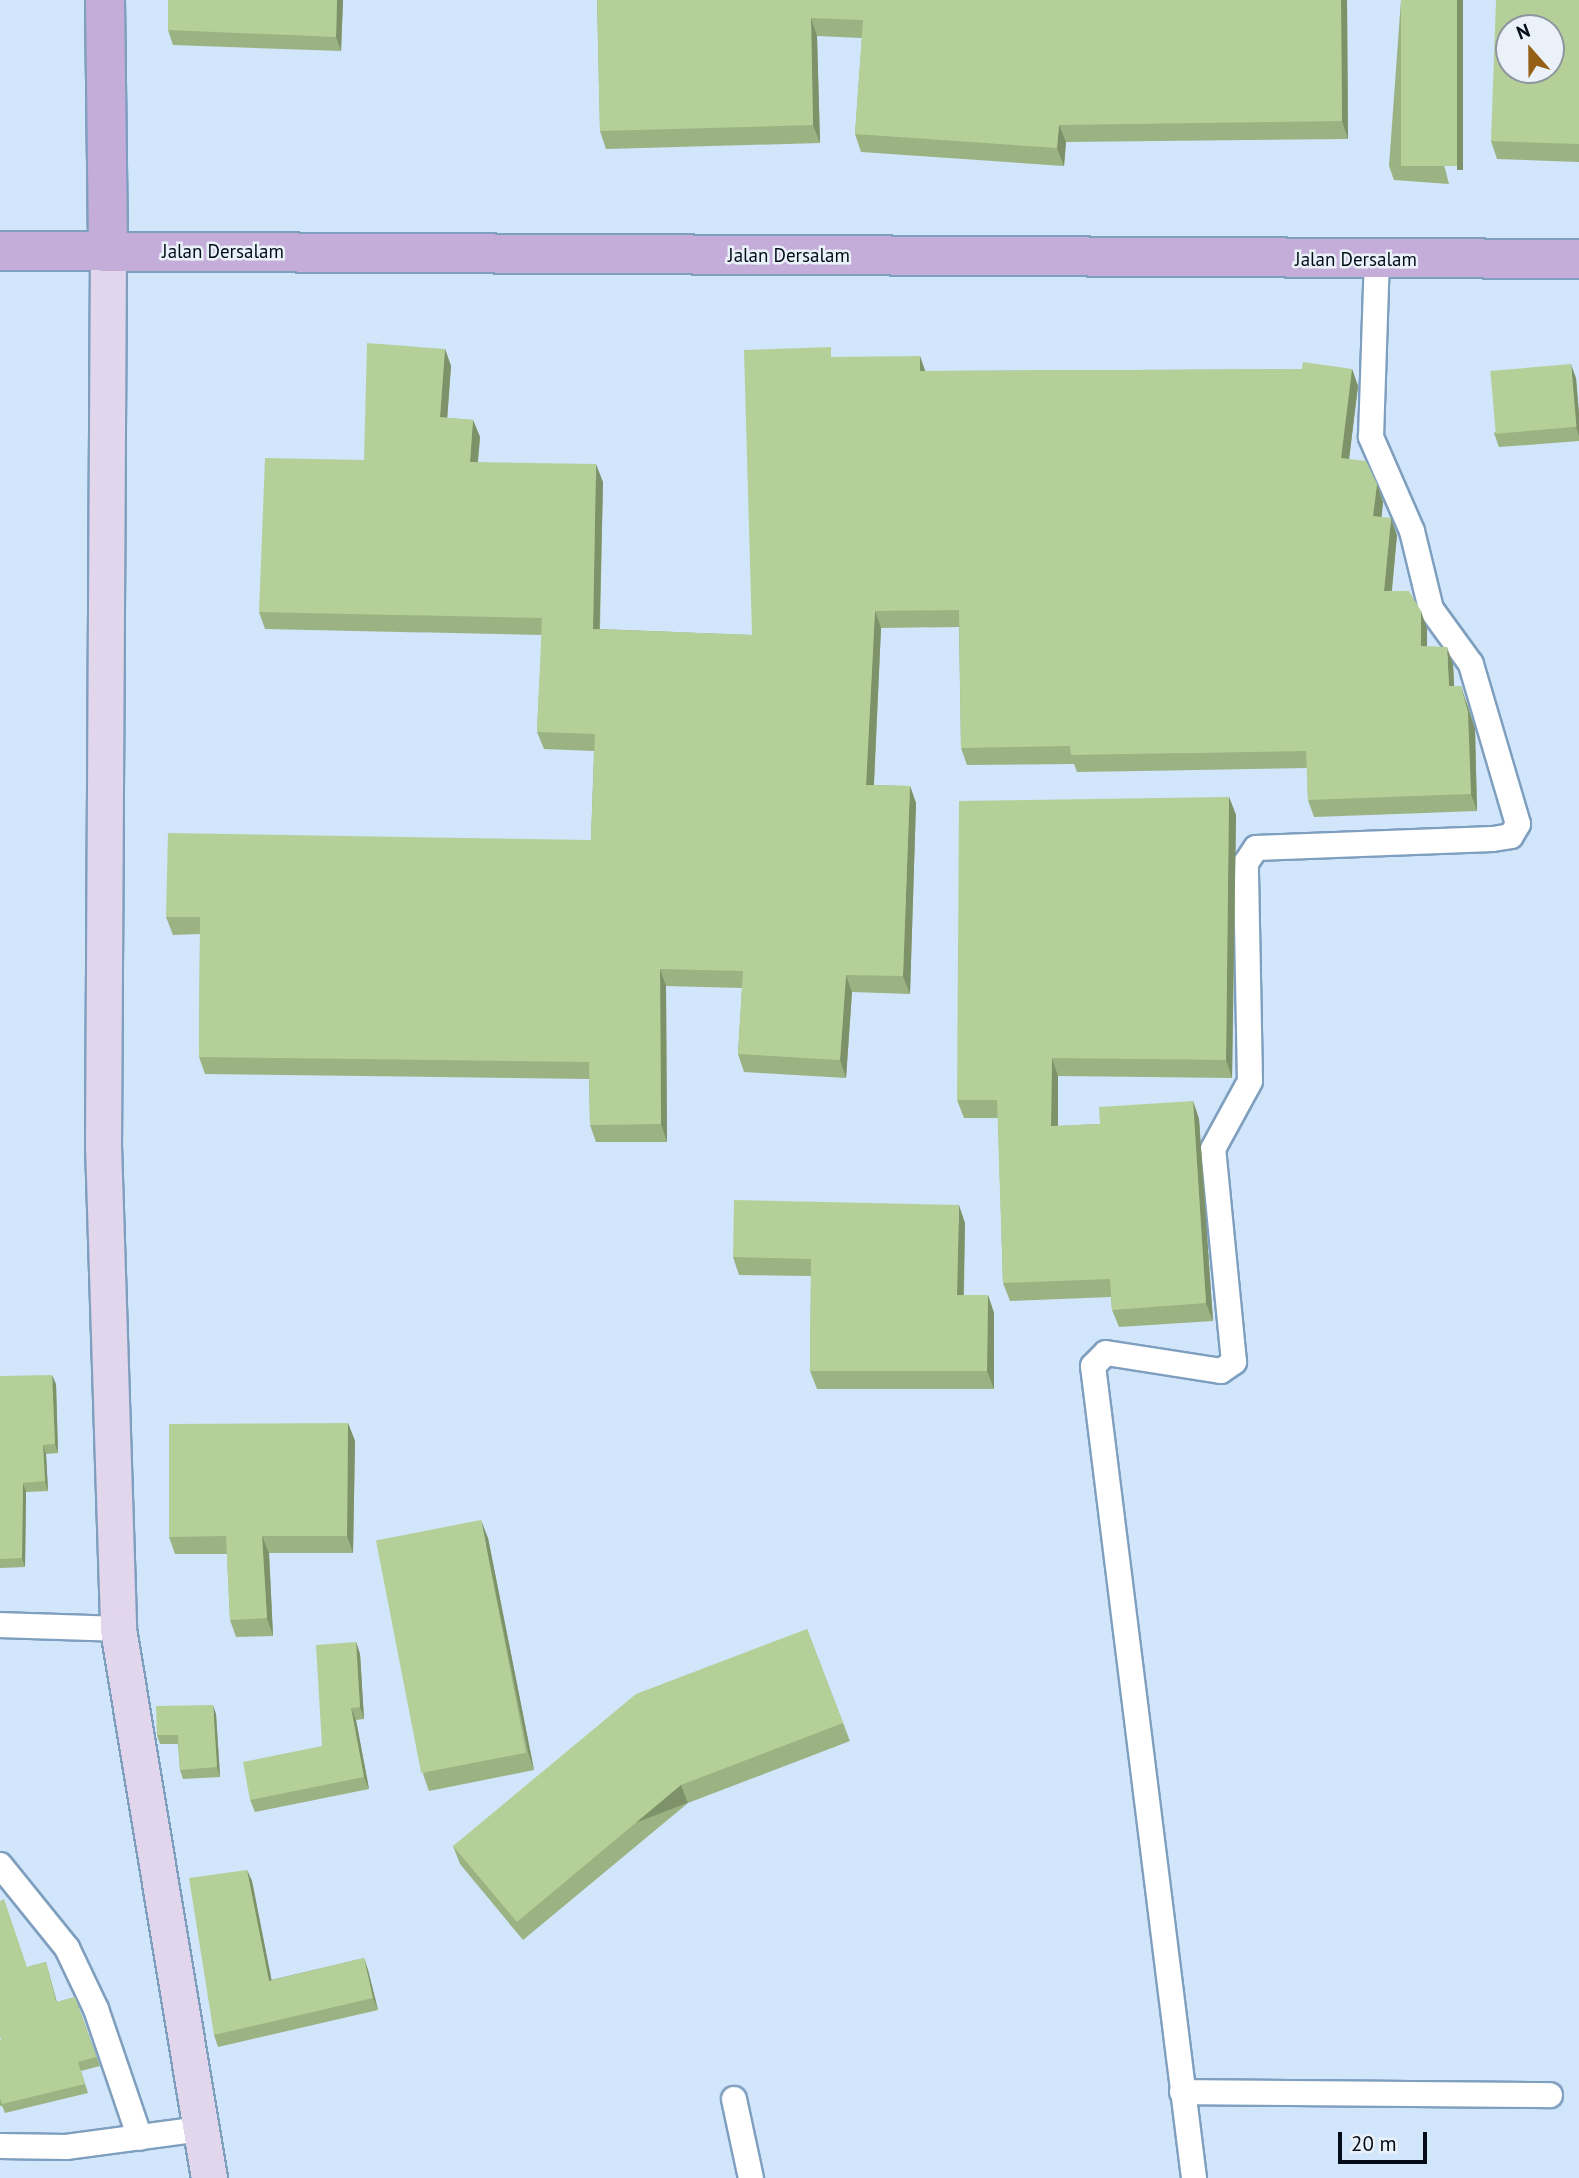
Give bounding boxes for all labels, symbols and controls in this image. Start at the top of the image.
north arrow [1495,14,1565,84]
text: N [1513,18,1533,45]
street label: Jalan Dersalam [162,241,284,263]
street label: Jalan Dersalam [728,245,850,267]
street label: Jalan Dersalam [1295,249,1417,271]
scale bar [1341,2118,1430,2162]
text: 20 m [1351,2130,1397,2157]

